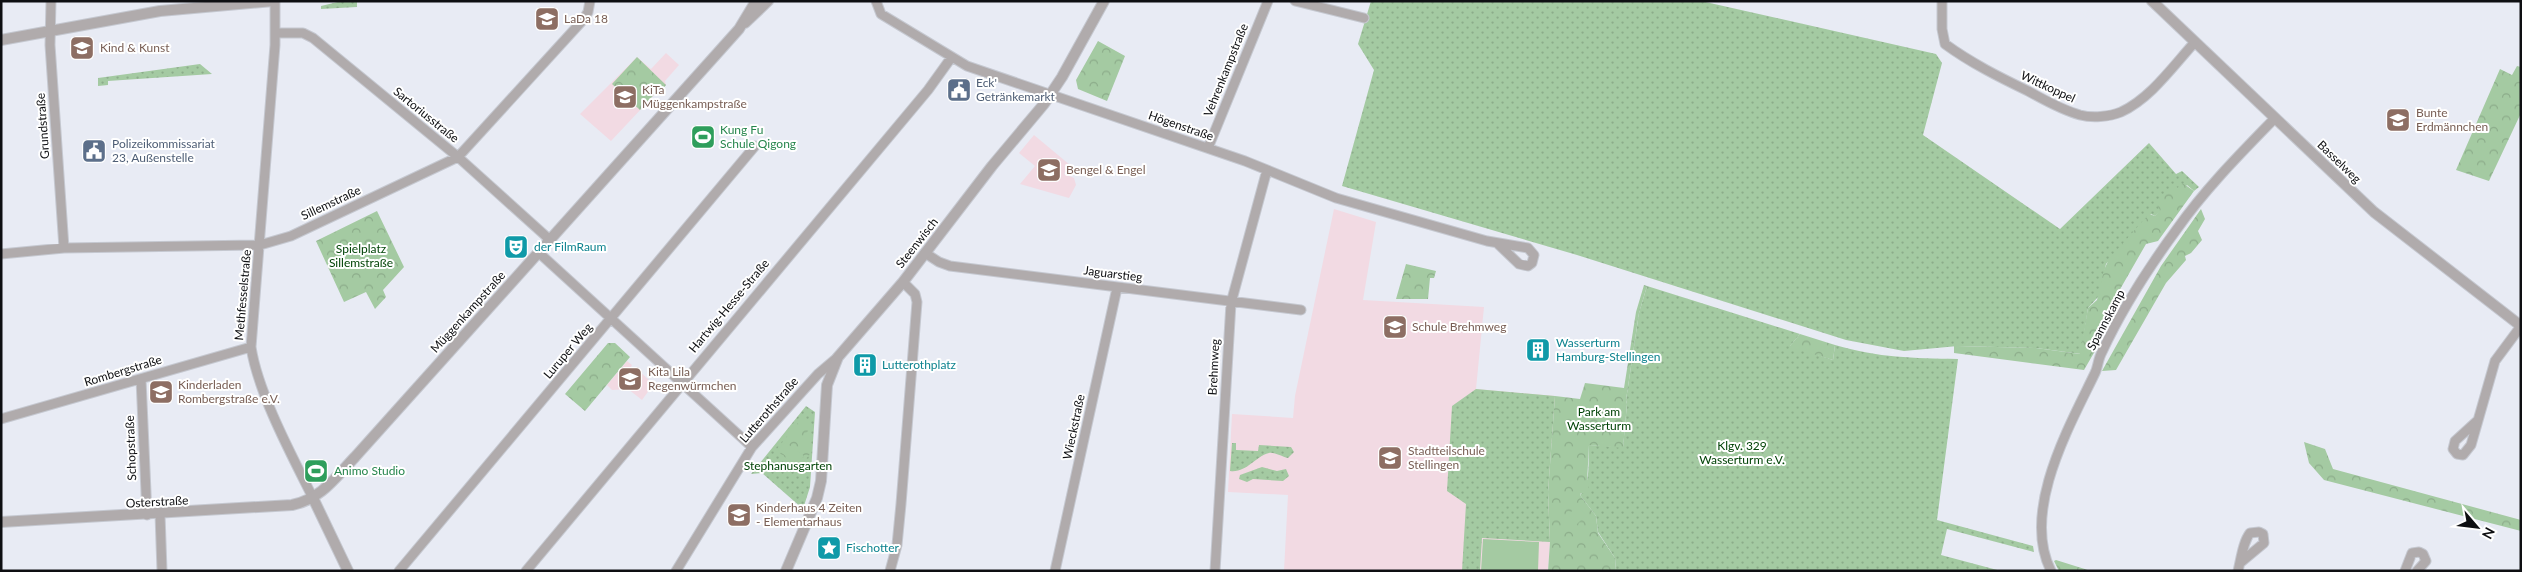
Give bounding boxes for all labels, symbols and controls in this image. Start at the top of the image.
school or university icon: LaDa 18 [534,6,560,32]
place label: LaDa 18 [564,11,608,26]
street label: Vehrenkampstraße [1200,21,1251,119]
school or university icon: Kind & Kunst [69,35,95,61]
place label: Kind & Kunst [100,40,170,55]
street label: Wittkoppel [2018,67,2078,106]
place label: Eck' Getränkemarkt [976,75,1056,104]
public building icon: Eck' Getränkemarkt [946,77,972,103]
place label: KiTa Müggenkampstraße [642,82,747,111]
street label: Sartoriusstraße [391,84,462,146]
school or university icon: KiTa Müggenkampstraße [612,84,638,110]
street label: Grundstraße [33,92,52,160]
place label: Bunte Erdmännchen [2416,105,2488,134]
street label: Högenstraße [1147,107,1216,144]
school or university icon: Bunte Erdmännchen [2385,107,2411,133]
place label: Kung Fu Schule Qigong [720,122,796,151]
sports icon: Kung Fu Schule Qigong [690,124,716,150]
place label: Polizeikommissariat 23, Außenstelle [112,136,216,165]
street label: Basselweg [2314,137,2364,186]
public building icon: Polizeikommissariat 23, Außenstelle [81,138,107,164]
school or university icon: Bengel & Engel [1036,157,1062,183]
place label: Bengel & Engel [1066,162,1145,177]
street label: Sillemstraße [299,182,363,223]
street label: Steenwisch [892,215,941,271]
theatre icon: der FilmRaum [503,234,529,260]
place label: der FilmRaum [534,239,607,254]
park label: Spielplatz Sillemstraße [329,241,393,270]
street label: Methfesselstraße [231,249,254,341]
street label: Hartwig-Hesse-Straße [685,256,772,355]
street label: Jaguarstieg [1083,262,1143,285]
street label: Müggenkampstraße [427,268,508,356]
street label: Spannskamp [2083,287,2128,353]
school or university icon: Schule Brehmweg [1382,314,1408,340]
place label: Schule Brehmweg [1412,319,1506,334]
street label: Luruper Weg [540,320,595,382]
place label: Wasserturm Hamburg-Stellingen [1556,335,1660,364]
building icon: Wasserturm Hamburg-Stellingen [1525,337,1551,363]
street label: Brehmweg [1205,338,1222,396]
street label: Rombergstraße [82,352,163,389]
building icon: Lutterothplatz [852,352,878,378]
place label: Lutterothplatz [882,357,957,372]
place label: Kita Lila Regenwürmchen [648,364,736,393]
school or university icon: Kita Lila Regenwürmchen [617,366,643,392]
street label: Lutterothstraße [736,374,801,445]
place label: Kinderladen Rombergstraße e.V. [178,377,280,406]
school or university icon: Kinderladen Rombergstraße e.V. [148,379,174,405]
street label: Wieckstraße [1059,393,1088,461]
park label: Park am Wasserturm [1567,404,1631,433]
street label: Schopstraße [122,415,139,481]
park label: Klgv. 329 Wasserturm e.V. [1699,438,1785,467]
place label: Stadtteilschule Stellingen [1408,443,1485,472]
school or university icon: Stadtteilschule Stellingen [1377,445,1403,471]
sports icon: Animo Studio [303,458,329,484]
park label: Stephanusgarten [744,458,832,473]
place label: Animo Studio [334,463,405,478]
street label: Osterstraße [125,492,189,511]
place label: Kinderhaus 4 Zeiten - Elementarhaus [756,500,862,529]
school or university icon: Kinderhaus 4 Zeiten - Elementarhaus [726,502,752,528]
north arrow [2452,502,2502,552]
text: N [2479,525,2499,542]
place icon: Fischotter [816,535,842,561]
place label: Fischotter [846,540,899,555]

